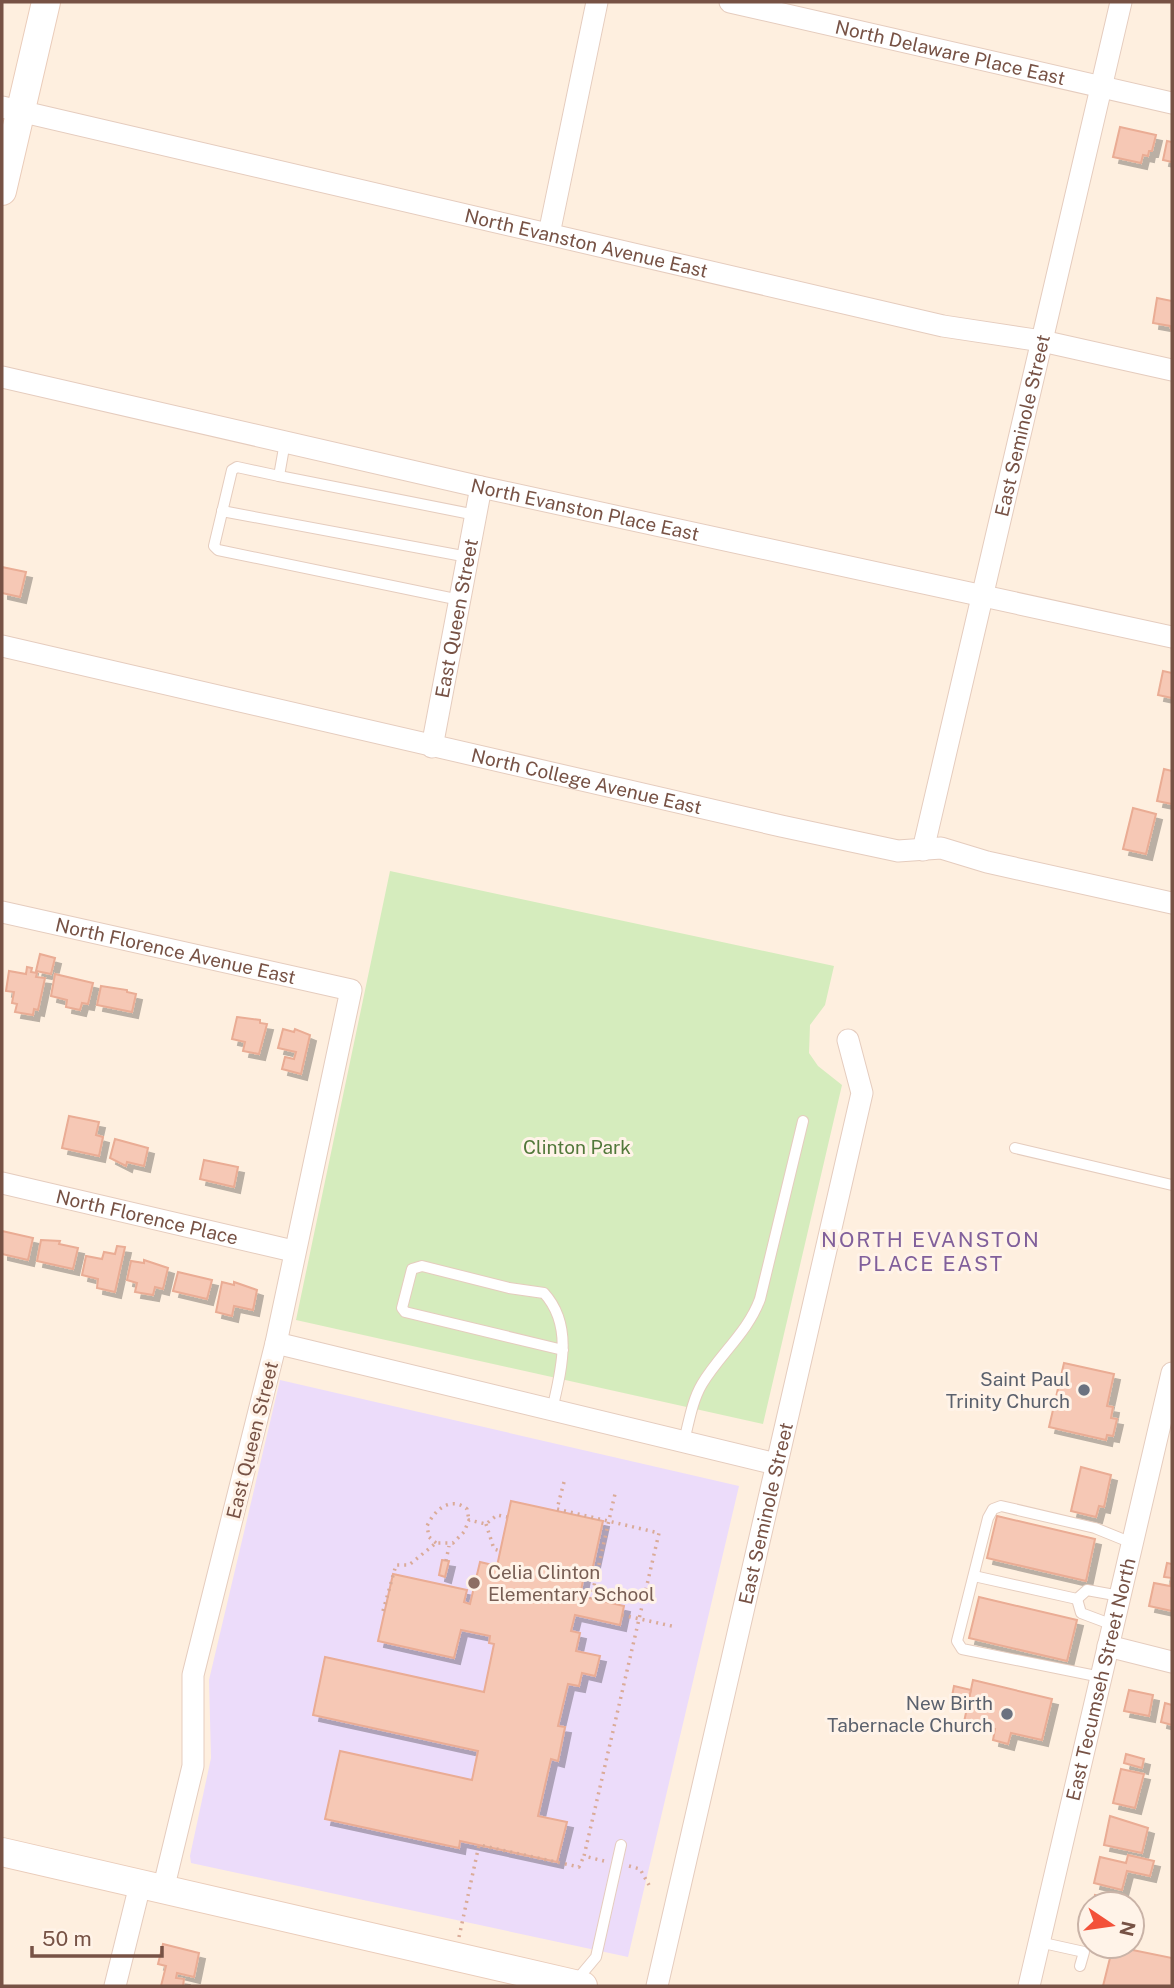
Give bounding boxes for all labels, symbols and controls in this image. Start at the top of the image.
street label: North Delaware Place East [833,15,1067,89]
street label: North Evanston Avenue East [463,204,710,282]
street label: East Seminole Street [990,332,1054,519]
street label: North Evanston Place East [469,474,701,545]
street label: East Queen Street [431,537,482,700]
street label: North College Avenue East [469,744,704,818]
street label: North Florence Avenue East [53,913,298,988]
park label: Clinton Park [523,1136,631,1158]
street label: North Florence Place [54,1185,240,1249]
district label: NORTH EVANSTON PLACE EAST [821,1227,1041,1276]
street label: East Queen Street [222,1359,282,1521]
place label: Saint Paul Trinity Church [946,1368,1070,1412]
marker: Saint Paul Trinity Church [1076,1382,1092,1398]
street label: East Seminole Street [734,1420,797,1606]
street label: East Tecumseh Street North [1062,1556,1140,1803]
place label: Celia Clinton Elementary School [488,1561,655,1605]
marker: Celia Clinton Elementary School [466,1575,482,1591]
place label: New Birth Tabernacle Church [827,1692,993,1736]
marker: New Birth Tabernacle Church [999,1706,1015,1722]
north arrow [1076,1890,1146,1960]
scale bar [32,1914,161,1958]
text: N [1115,1919,1140,1939]
text: 50 m [42,1926,92,1951]

